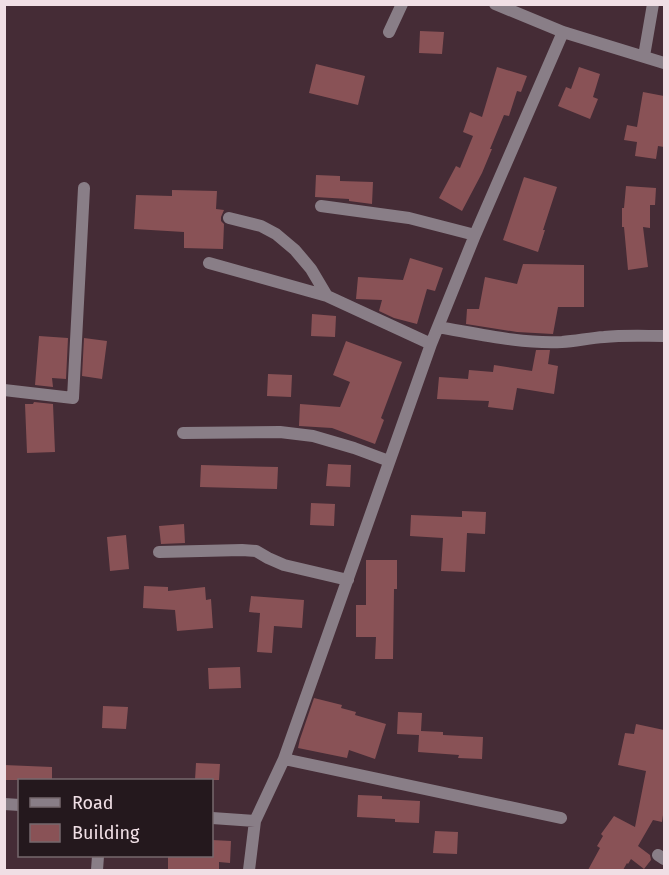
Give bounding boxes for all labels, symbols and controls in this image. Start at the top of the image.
legend [18,779,213,857]
text: Road [72,792,114,814]
text: Building [72,822,140,844]

